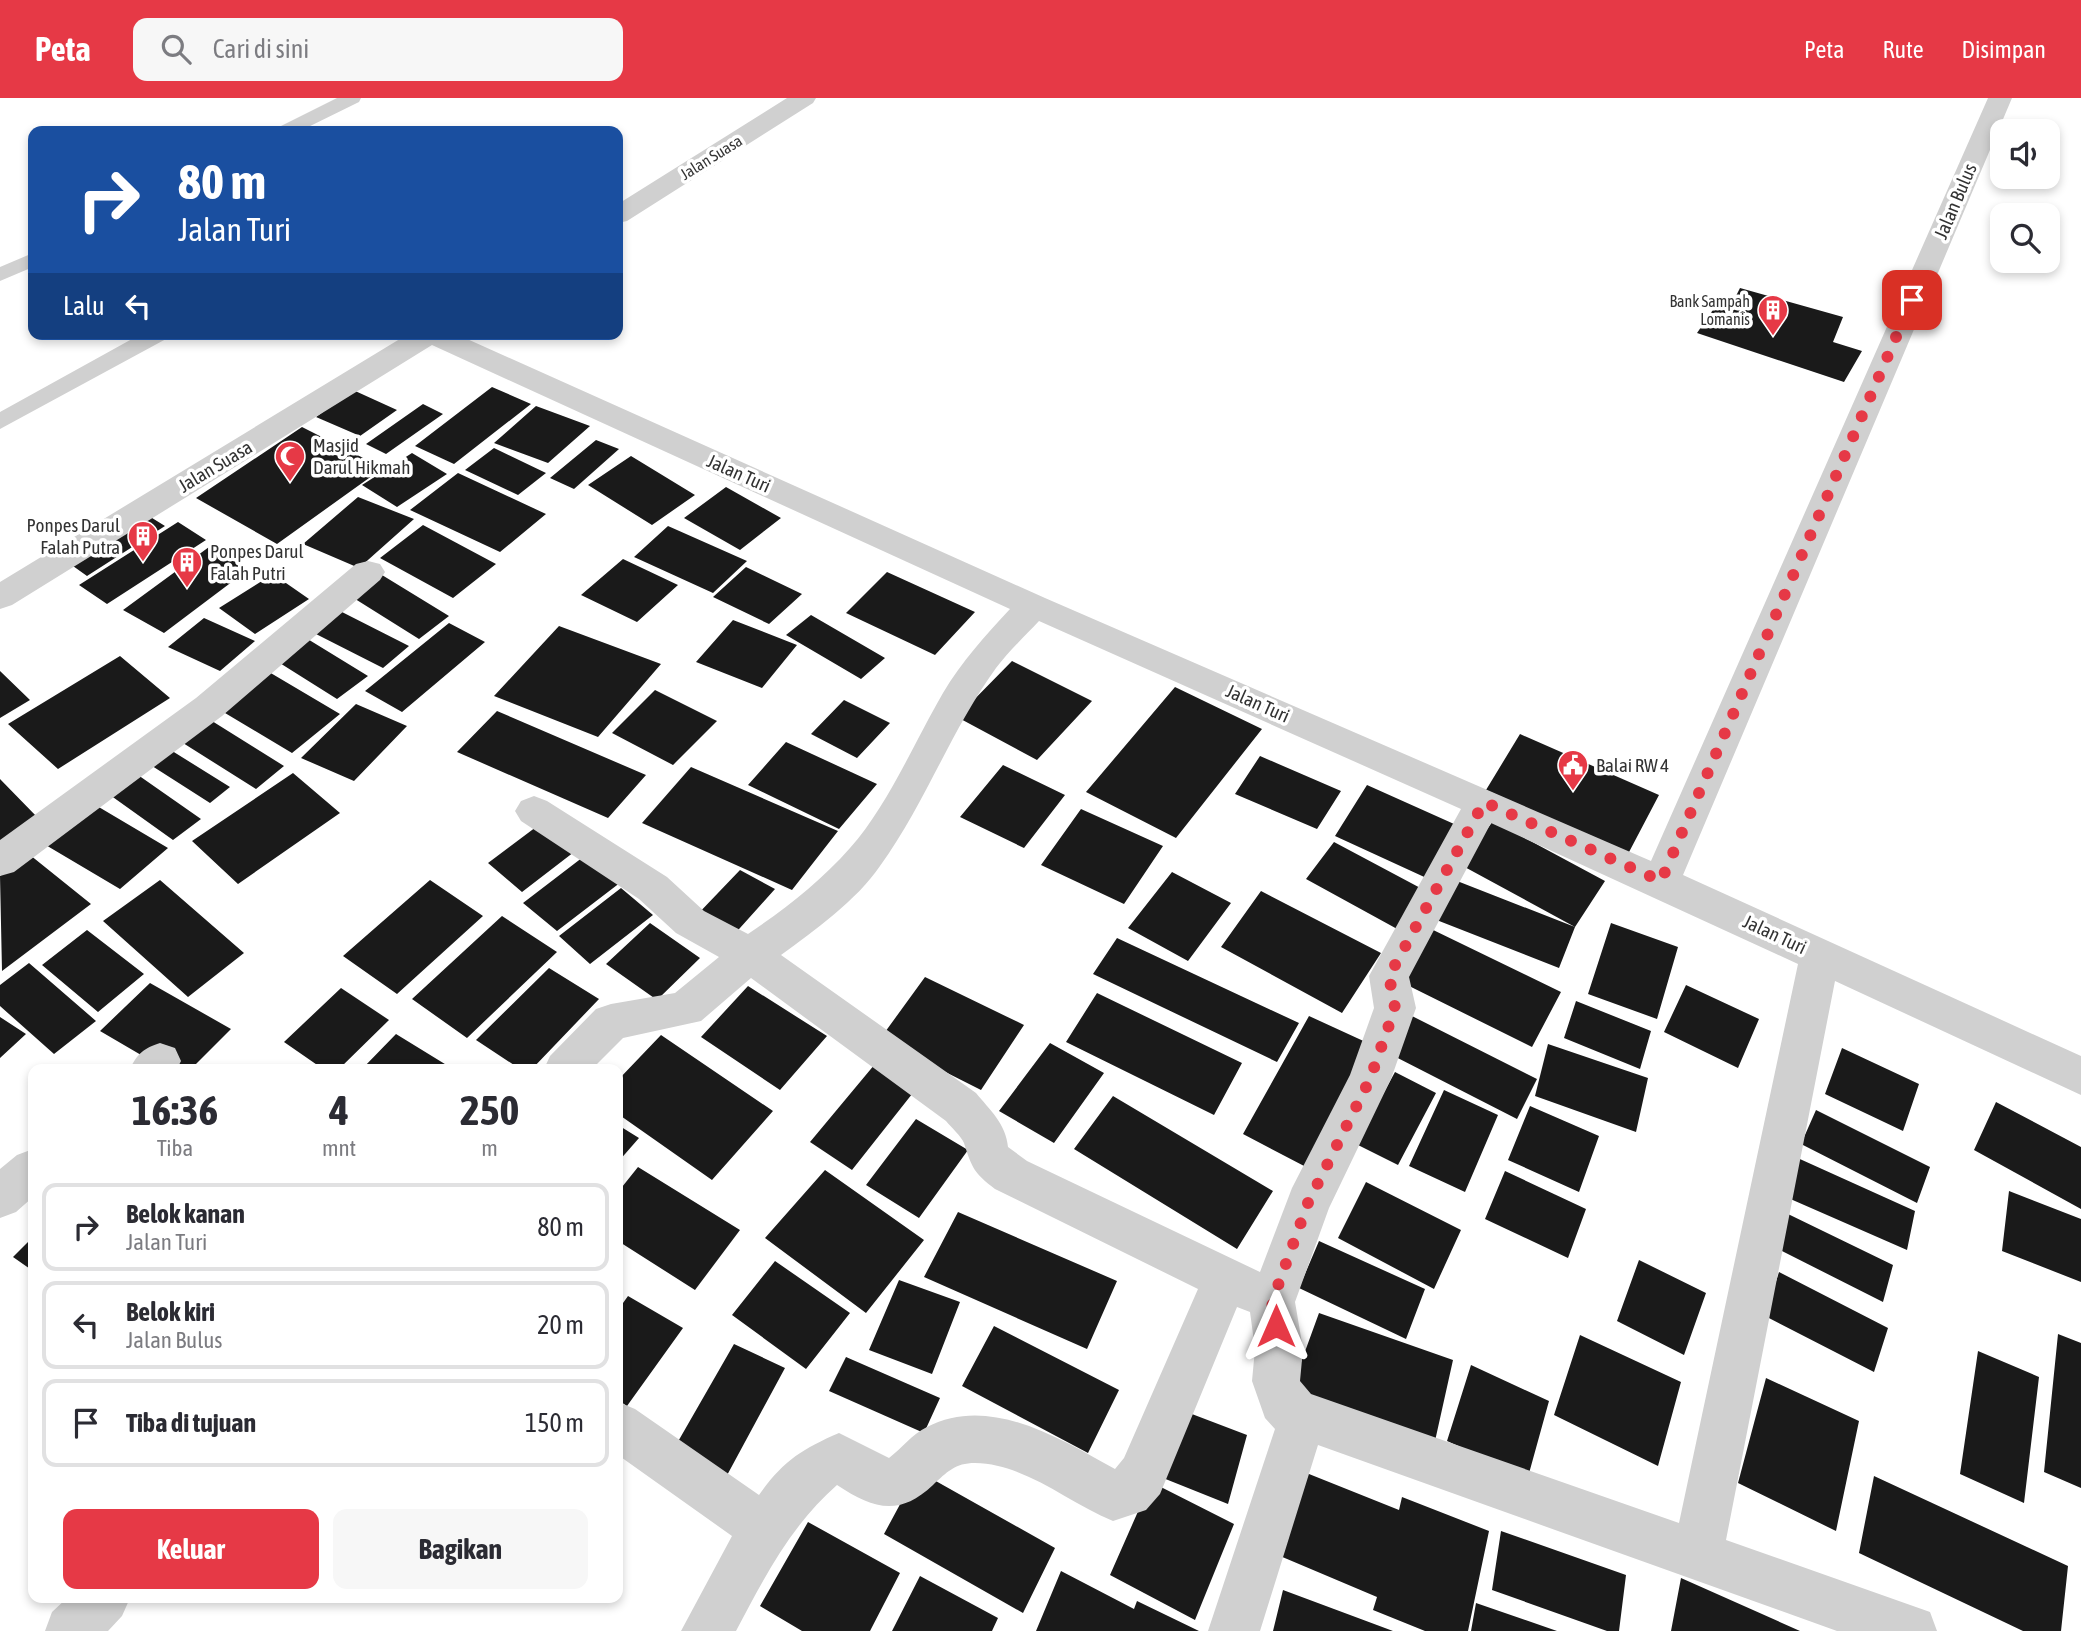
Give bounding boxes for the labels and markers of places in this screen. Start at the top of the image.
pin [1882,270,1942,330]
place label: Bank Sampah Lomanis [1670,292,1750,328]
building icon: Bank Sampah Lomanis [1756,293,1790,337]
place label: Masjid Darul Hikmah [313,434,410,478]
mosque icon: Masjid Darul Hikmah [273,439,307,483]
place label: Ponpes Darul Falah Putra [27,514,120,558]
building icon: Ponpes Darul Falah Putra [126,519,160,563]
place label: Ponpes Darul Falah Putri [210,540,304,584]
building icon: Ponpes Darul Falah Putri [170,545,204,589]
public building icon: Balai RW 4 [1556,748,1590,792]
place label: Balai RW 4 [1596,754,1669,776]

